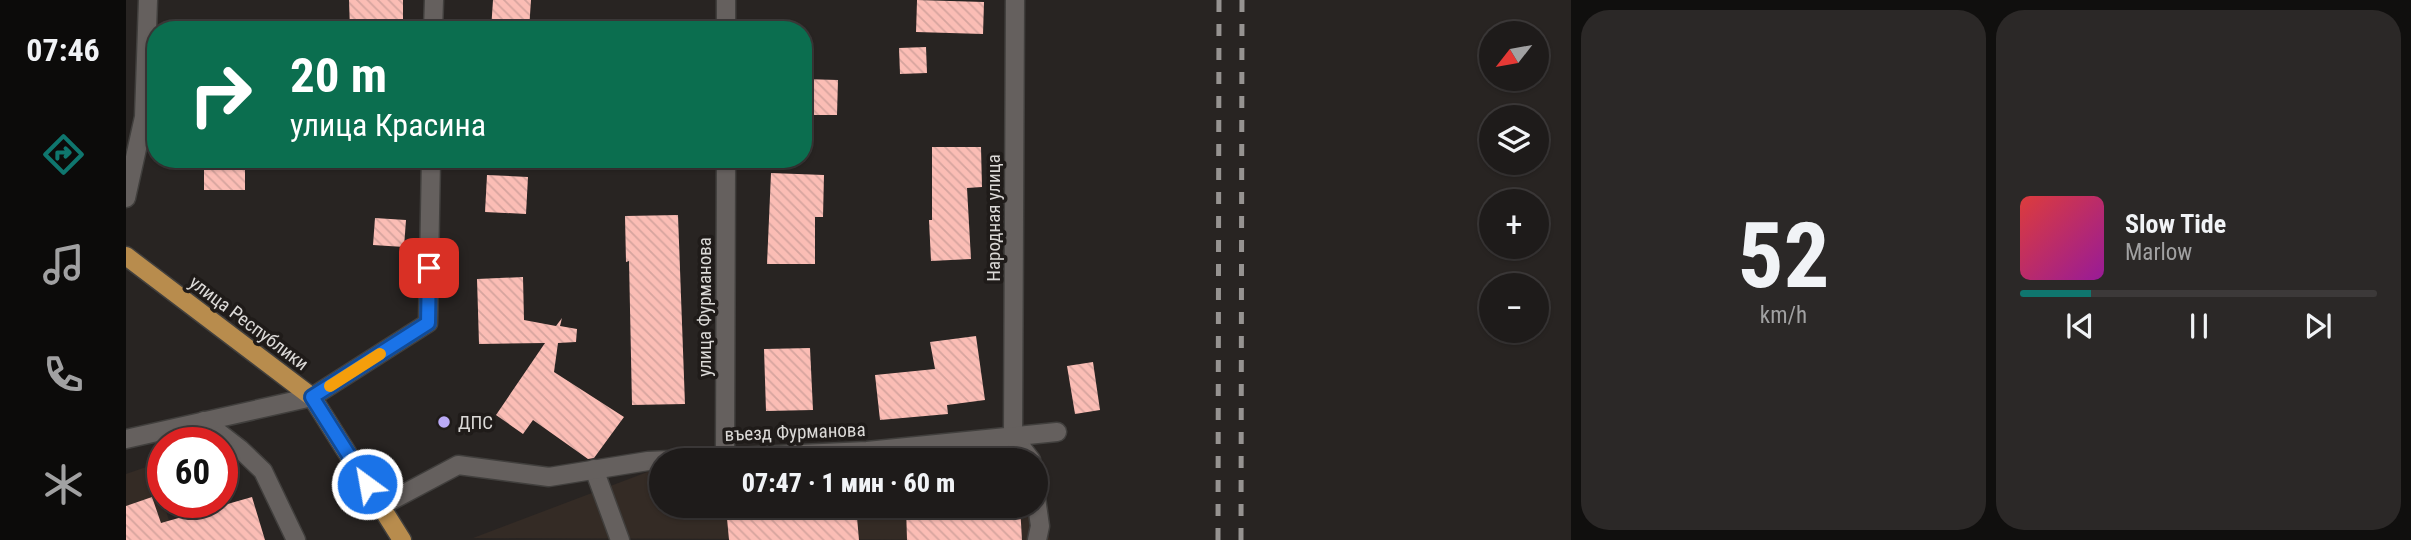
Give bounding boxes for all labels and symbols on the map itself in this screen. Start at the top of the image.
north arrow [1479,21,1549,91]
street label: Народная улица [982,154,1005,282]
street label: улица Фурманова [693,237,716,377]
pin [399,238,459,298]
street label: улица Республики [185,271,313,375]
place label: ДПС [458,411,493,434]
marker: ДПС [436,414,452,430]
street label: въезд Фурманова [724,418,866,446]
speed limit sign: 60 [147,427,238,518]
position arrow [330,447,404,521]

